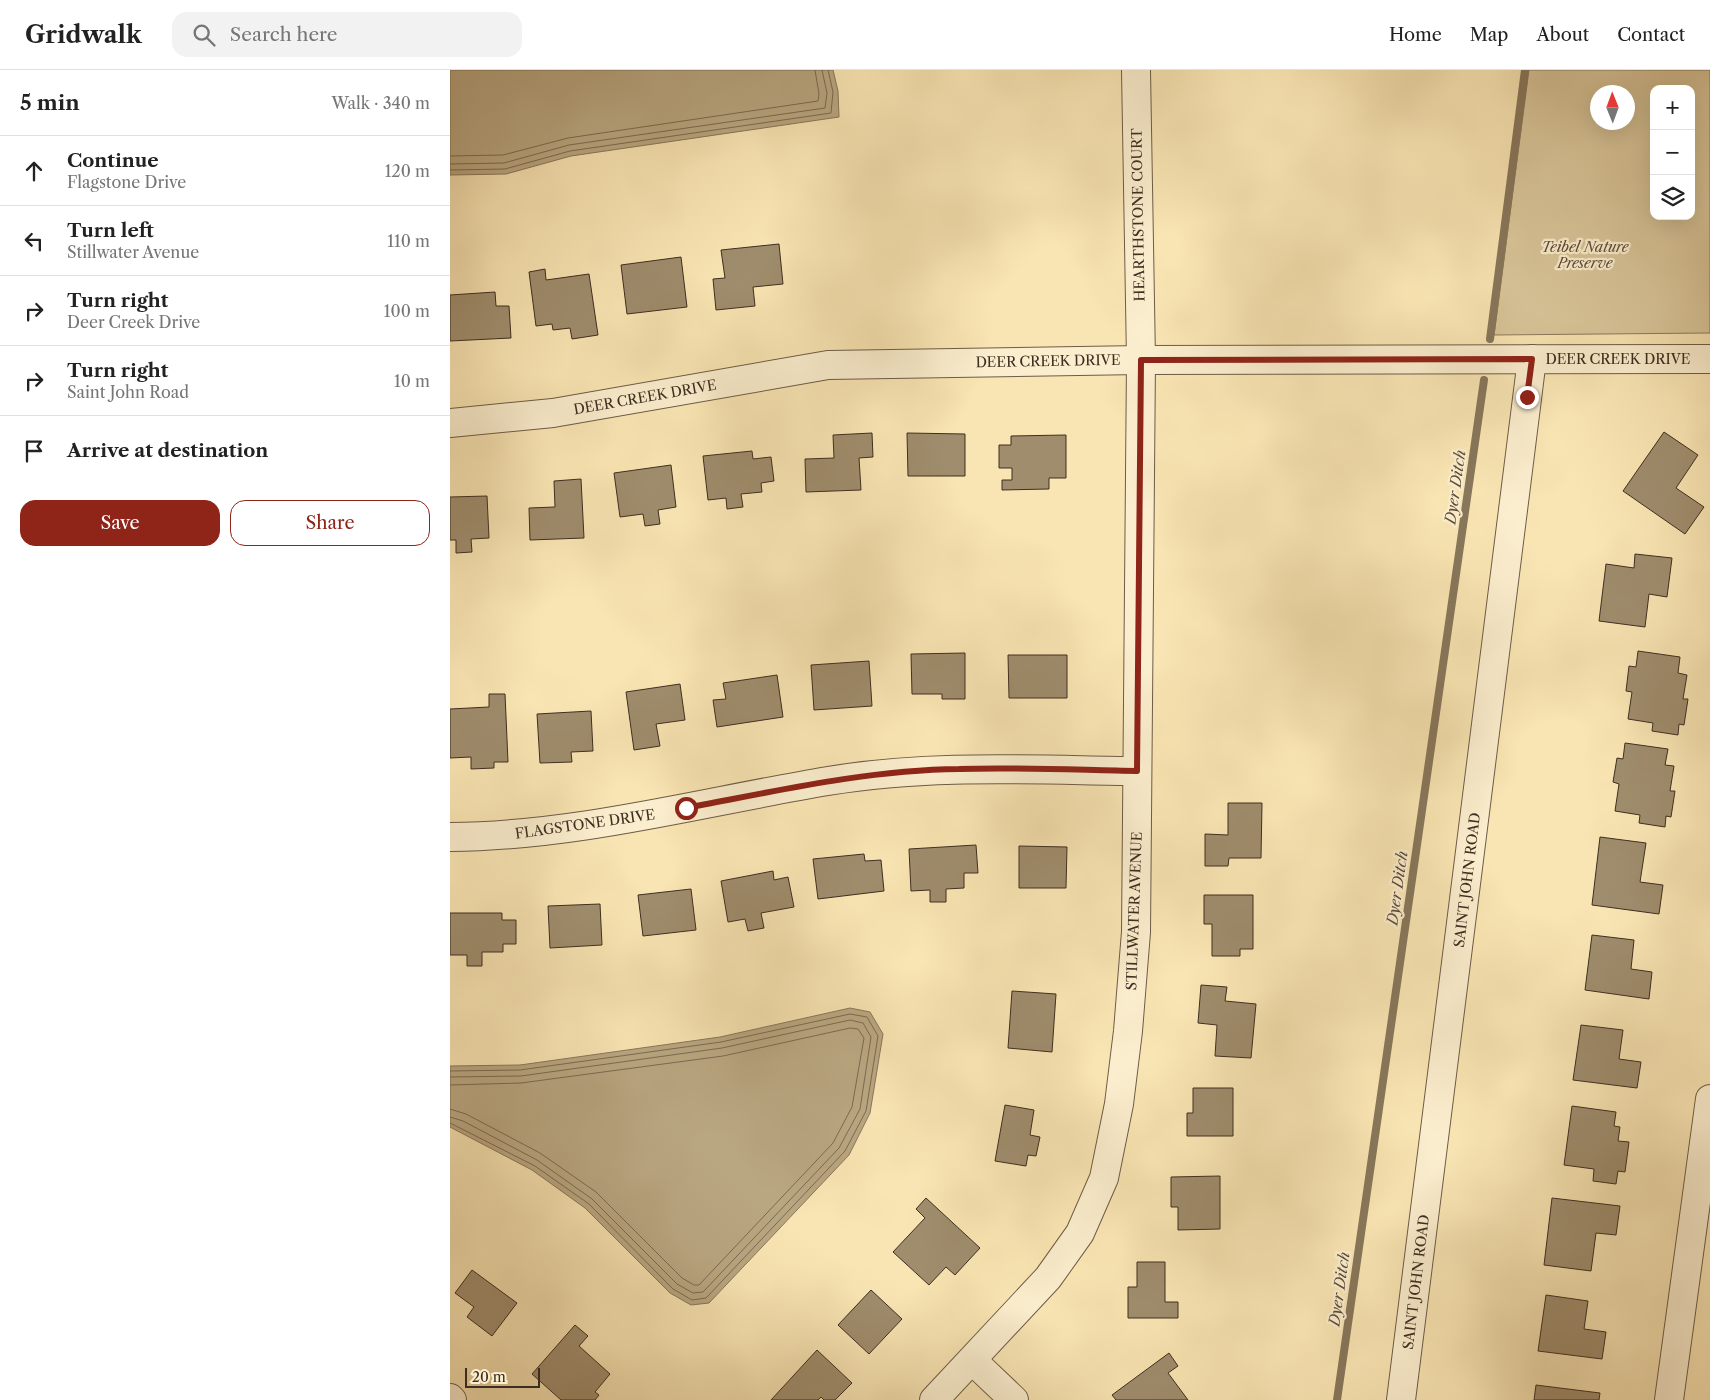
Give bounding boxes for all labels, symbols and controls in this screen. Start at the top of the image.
search box [172,12,522,57]
text: Gridwalk [25,20,142,49]
icon: search [190,21,218,49]
text: Search here [230,23,338,46]
text: Home [1389,24,1442,46]
text: Map [1470,24,1508,46]
text: About [1536,24,1589,46]
text: Contact [1617,24,1685,46]
north arrow [1590,85,1635,130]
map controls [1650,85,1695,220]
button: + [1650,85,1695,130]
text: 5 min [20,90,80,115]
text: Walk · 340 m [331,93,430,113]
street label: HEARTHSTONE COURT [1127,128,1149,302]
button: − [1650,130,1695,175]
text: Continue [67,149,159,172]
icon: ahead [20,157,48,185]
text: 120 m [385,161,430,181]
text: Flagstone Drive [67,172,186,192]
button: layers [1650,175,1695,220]
text: Turn left [67,219,154,242]
icon: left [20,227,48,255]
text: 110 m [387,231,430,251]
park label: Teibel Nature Preserve [1542,238,1630,272]
text: Stillwater Avenue [67,242,199,262]
text: Turn right [67,289,168,312]
icon: right [20,297,48,325]
text: 100 m [384,301,430,321]
text: Deer Creek Drive [67,312,200,332]
street label: DEER CREEK DRIVE [1546,350,1690,368]
street label: DEER CREEK DRIVE [975,351,1121,371]
text: Turn right [67,359,168,382]
icon: right [20,367,48,395]
text: 10 m [394,371,430,391]
street label: DEER CREEK DRIVE [572,376,718,418]
text: Saint John Road [67,382,189,402]
route end [1516,386,1539,409]
icon: arrive [20,437,48,465]
text: Arrive at destination [67,439,268,462]
water label: Dyer Ditch [1440,449,1470,526]
button: Save [20,500,220,546]
button: Share [230,500,430,546]
route start [675,797,698,820]
street label: FLAGSTONE DRIVE [514,805,656,843]
street label: SAINT JOHN ROAD [1450,811,1484,949]
street label: STILLWATER AVENUE [1122,831,1146,991]
water label: Dyer Ditch [1382,850,1412,927]
street label: SAINT JOHN ROAD [1399,1213,1433,1351]
water label: Dyer Ditch [1324,1251,1354,1328]
scale bar [465,1365,540,1388]
text: 20 m [472,1368,506,1386]

